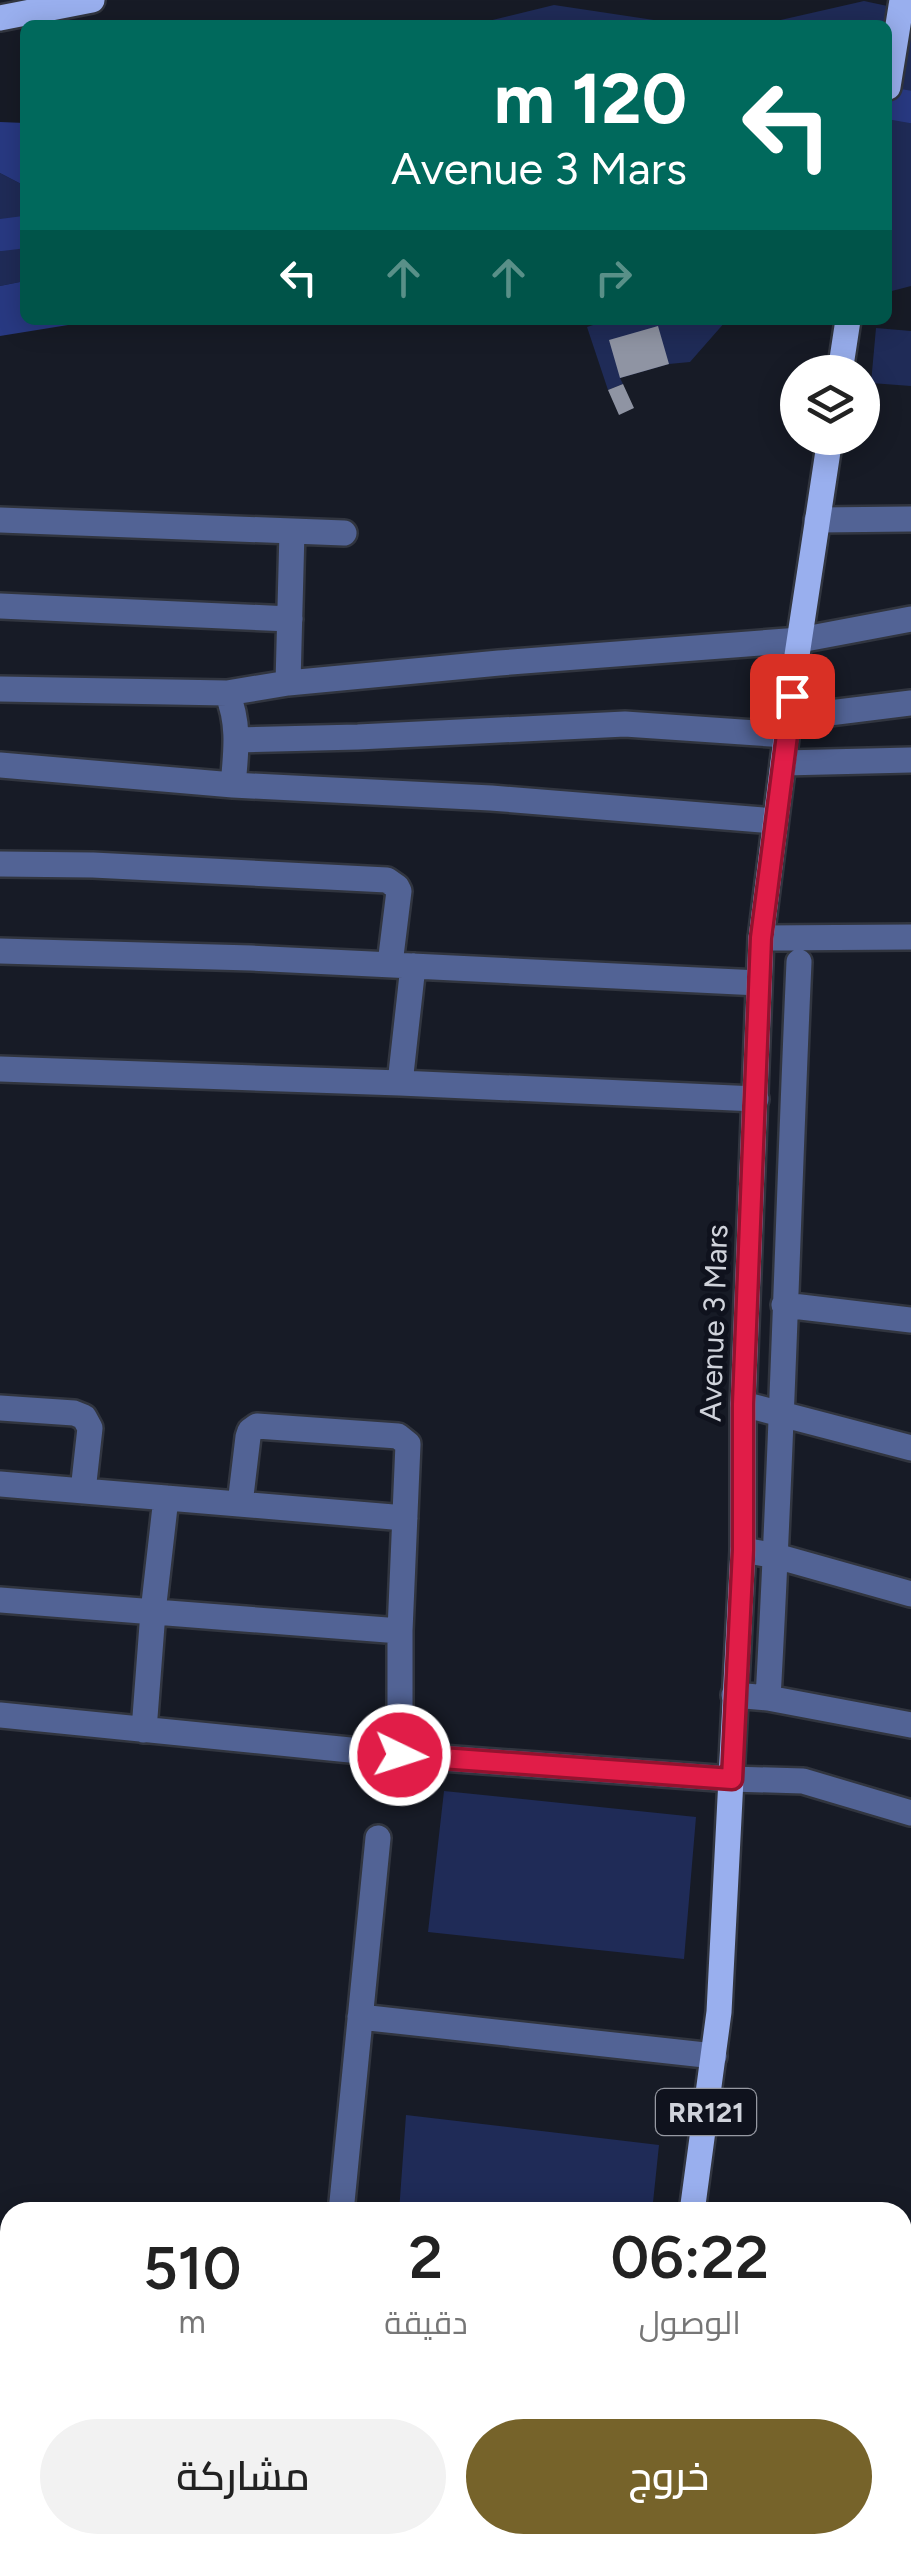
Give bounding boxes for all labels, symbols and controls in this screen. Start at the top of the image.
text: 120 m [494,56,687,141]
icon: left [722,60,852,190]
text: Avenue 3 Mars [391,141,687,195]
icon: left [271,250,326,305]
icon: ahead [376,250,431,305]
icon: ahead [481,250,536,305]
icon: right [586,250,641,305]
map controls [780,355,880,455]
button: layers [780,355,880,455]
pin [750,654,835,739]
icon: arrive [765,669,820,724]
street label: Avenue 3 Mars [692,1224,735,1422]
position arrow [348,1703,452,1807]
road number: RR121 [656,2089,756,2135]
text: 2 [409,2221,443,2293]
text: 06:22 [611,2221,769,2293]
text: 510 [143,2232,241,2304]
text: m [179,2303,206,2341]
text: دقيقة [384,2304,468,2342]
text: الوصول [639,2304,741,2342]
button: مشاركة [40,2419,446,2534]
button: خروج [466,2419,872,2534]

